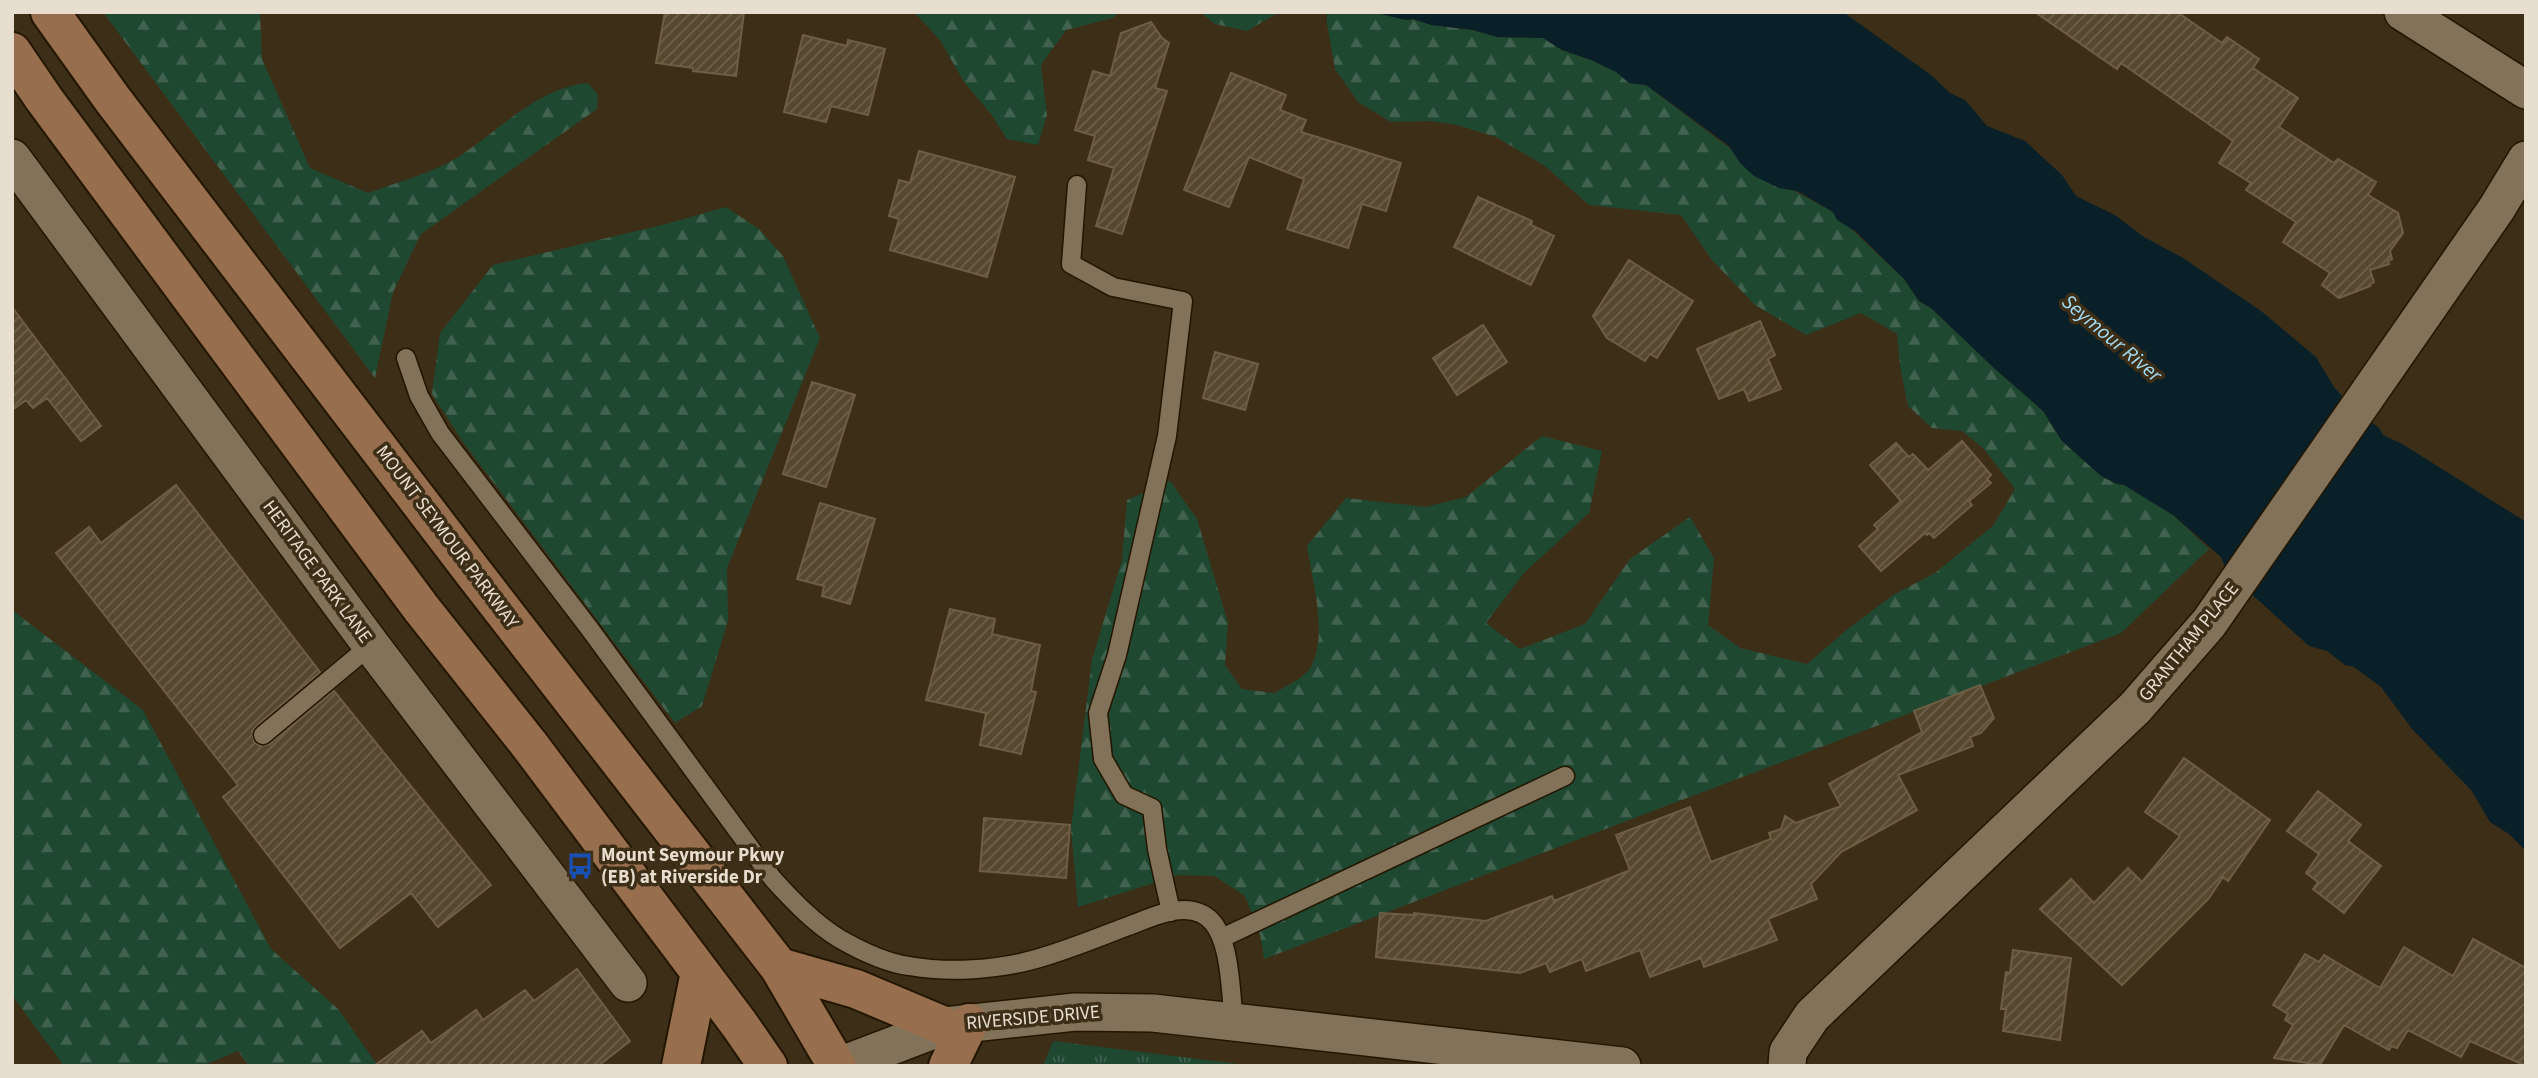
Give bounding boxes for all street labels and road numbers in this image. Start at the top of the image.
street label: MOUNT SEYMOUR PARKWAY [369,440,526,635]
street label: HERITAGE PARK LANE [256,495,378,649]
street label: GRANTHAM PLACE [2132,577,2246,707]
street label: RIVERSIDE DRIVE [965,999,1101,1037]

